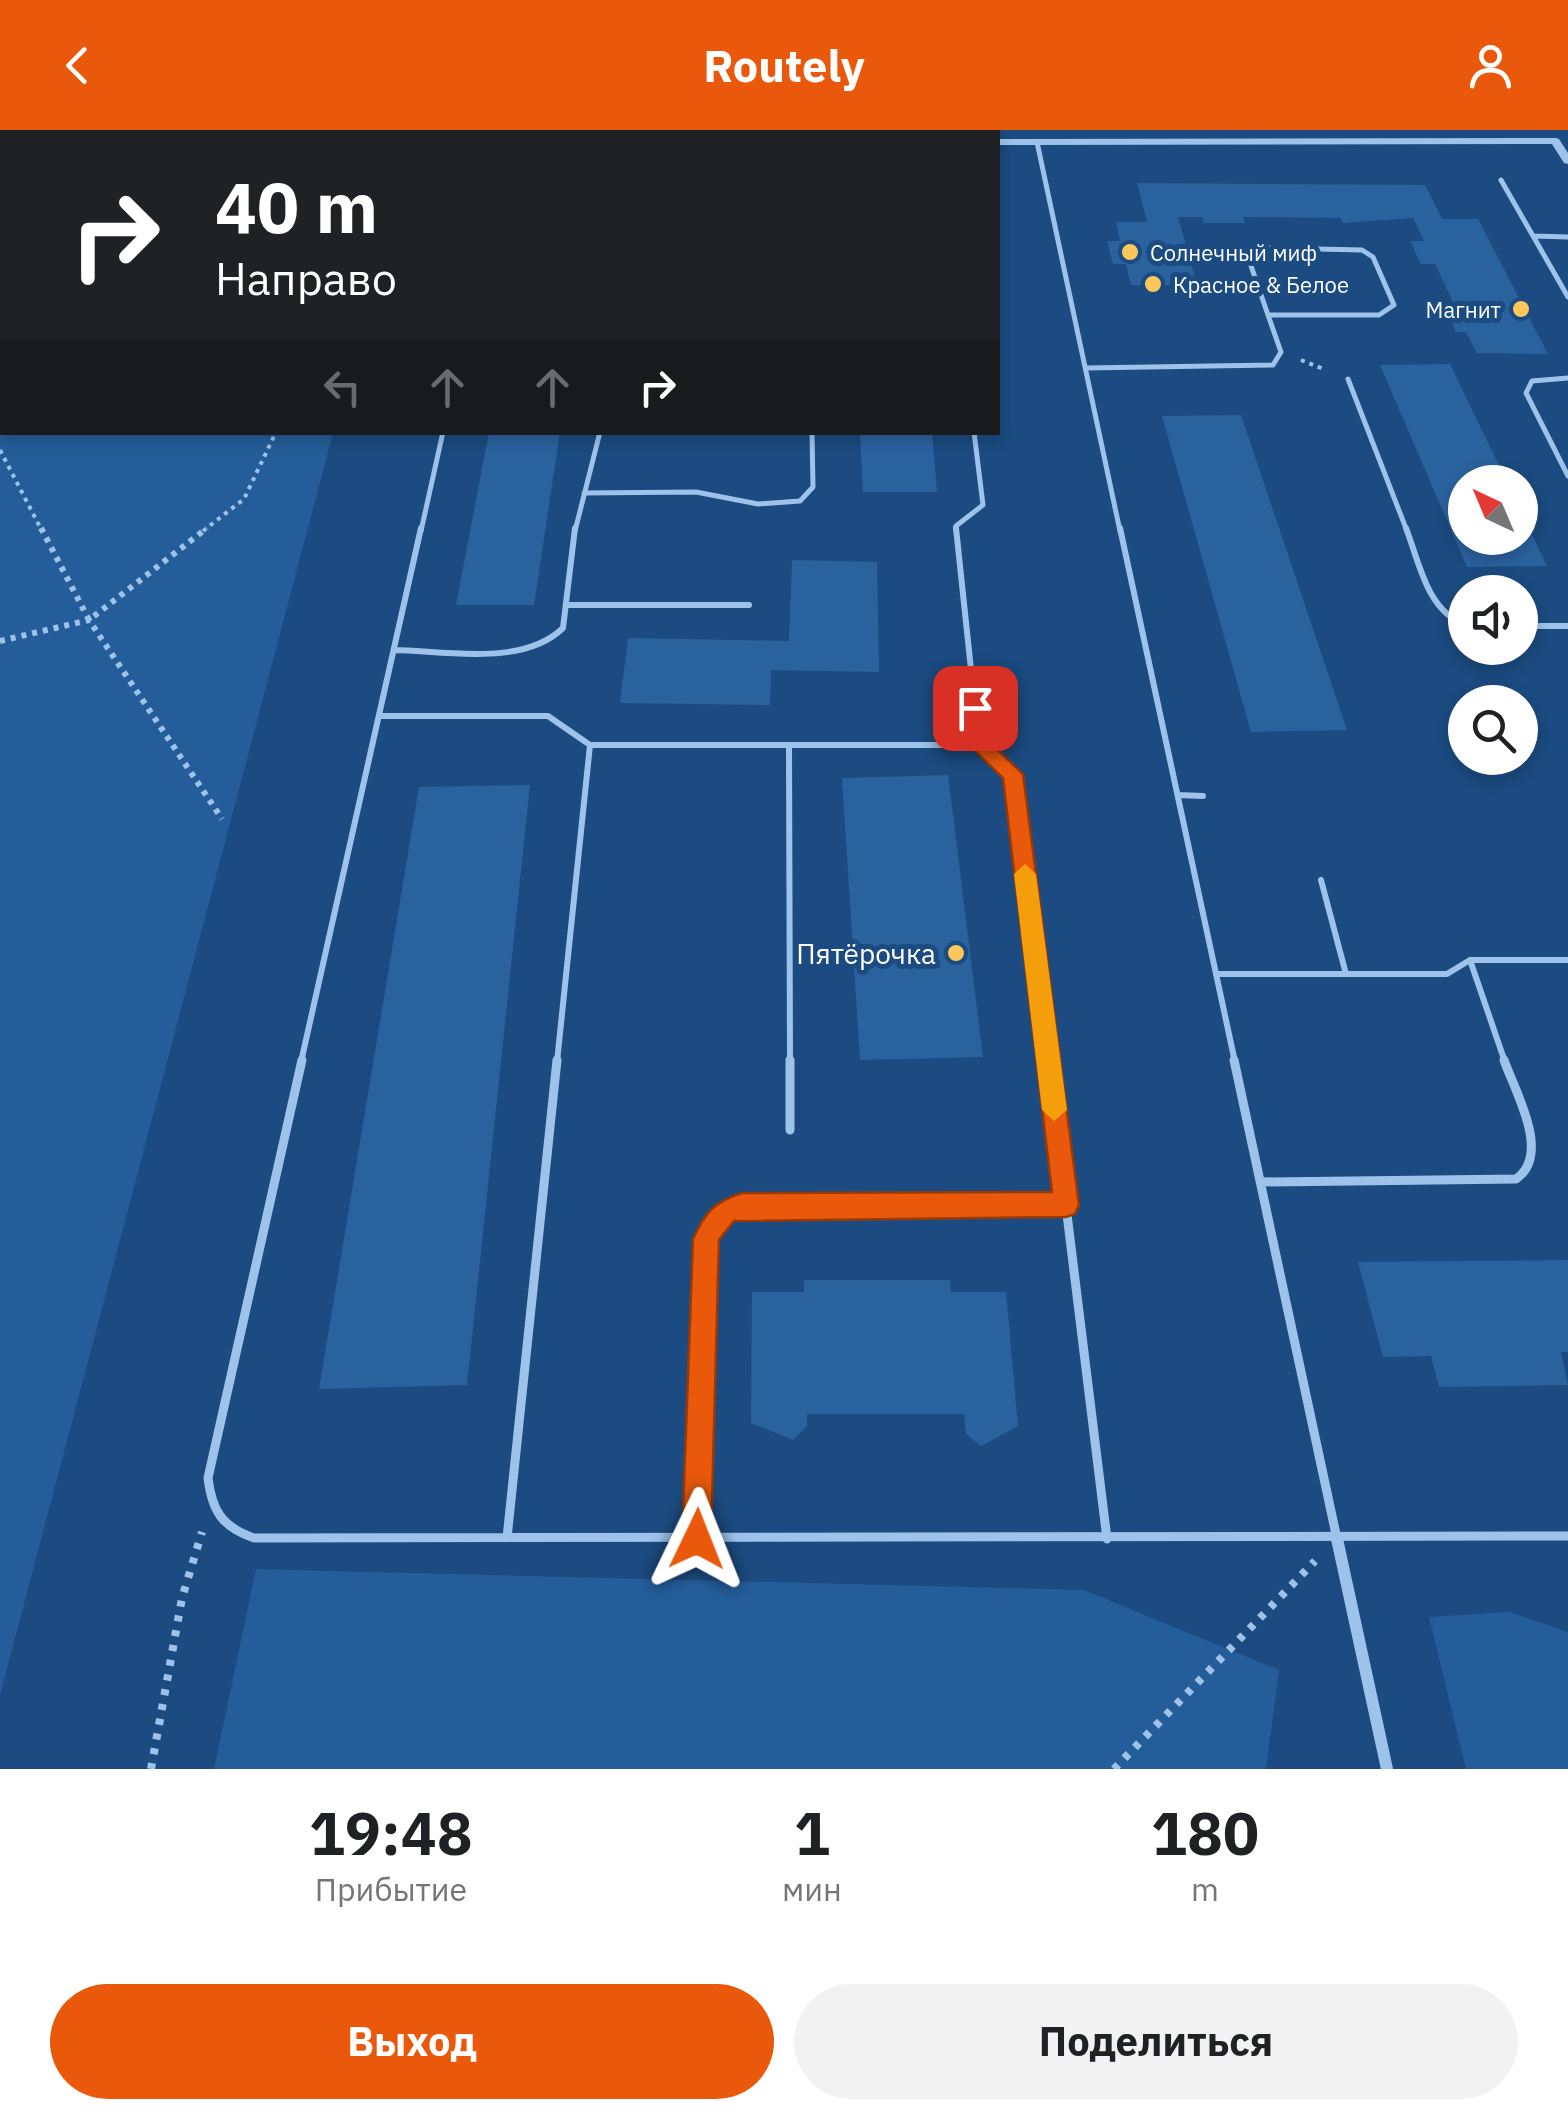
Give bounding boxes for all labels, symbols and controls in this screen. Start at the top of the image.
text: Routely [703,36,865,94]
icon: back [50,38,105,93]
icon: person [1463,38,1518,93]
text: 40 m [215,161,378,252]
icon: right [50,170,180,300]
place label: Солнечный миф [1150,238,1317,267]
marker: Солнечный миф [1119,241,1141,263]
text: Направо [215,249,397,307]
place label: Красное & Белое [1173,270,1349,299]
marker: Красное & Белое [1142,273,1164,295]
place label: Магнит [1426,295,1501,324]
marker: Магнит [1510,298,1532,320]
icon: left [315,360,370,415]
icon: ahead [420,360,475,415]
icon: ahead [525,360,580,415]
icon: right [630,360,685,415]
north arrow [1448,465,1538,555]
map controls [1448,465,1538,775]
button: sound [1448,575,1538,665]
pin [933,666,1018,751]
icon: arrive [948,681,1003,736]
button: search [1448,685,1538,775]
place label: Пятёрочка [796,935,936,972]
marker: Пятёрочка [945,942,967,964]
position arrow [645,1487,749,1591]
text: 19:48 [309,1793,473,1872]
text: 1 [794,1793,830,1872]
text: 180 [1151,1793,1259,1872]
text: Прибытие [315,1868,467,1910]
text: мин [782,1868,842,1910]
text: m [1191,1868,1219,1910]
button: Выход [50,1984,774,2099]
button: Поделиться [794,1984,1518,2099]

